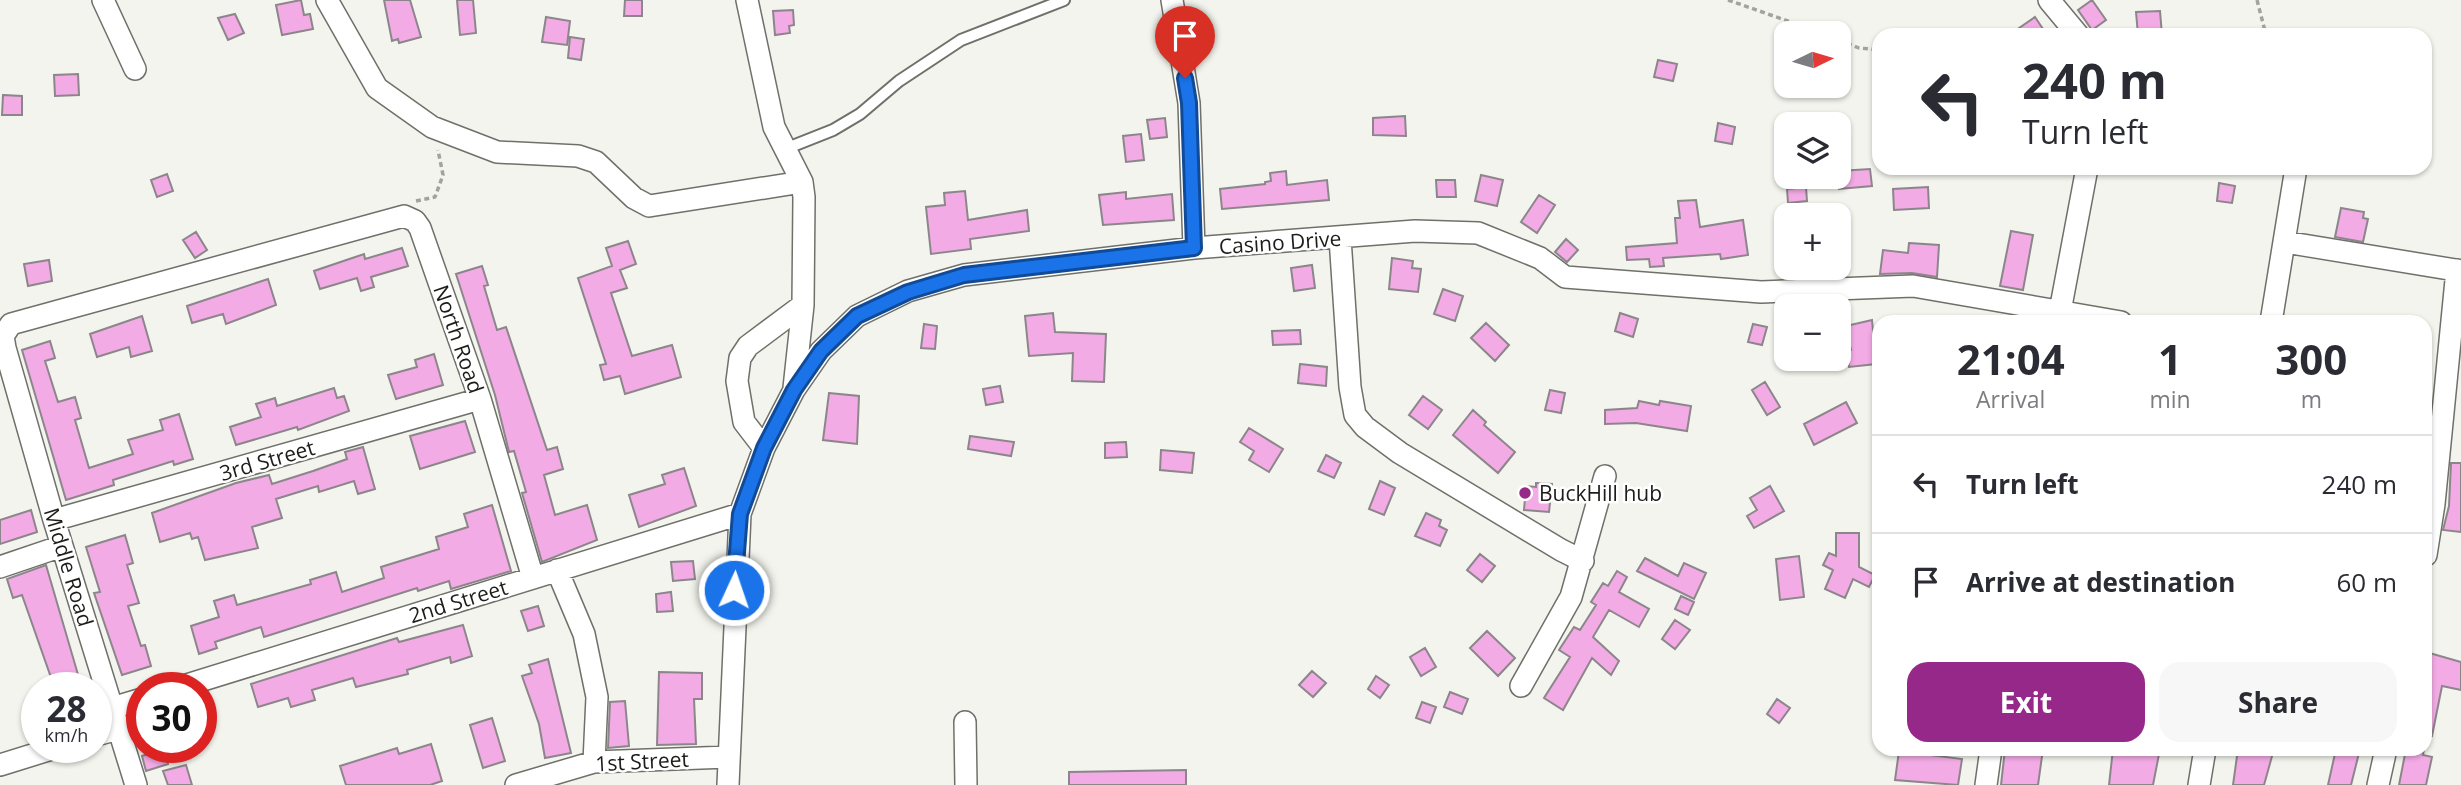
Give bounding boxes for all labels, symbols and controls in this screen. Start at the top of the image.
pin [1155,6,1215,78]
icon: arrive [1166,17,1204,55]
north arrow [1774,21,1852,98]
map controls [1774,21,1851,371]
text: 240 m [2022,47,2167,113]
icon: left [1907,56,1998,147]
text: Turn left [2022,110,2148,153]
button: layers [1774,112,1851,189]
button: + [1774,203,1851,280]
street label: Casino Drive [1218,224,1342,260]
street label: North Road [427,281,491,397]
button: − [1774,294,1851,371]
text: 21:04 [1957,330,2065,387]
text: 1 [2158,330,2182,387]
text: 300 [2275,330,2347,387]
text: Arrival [1976,383,2045,415]
text: min [2149,383,2191,415]
text: m [2301,383,2322,415]
street label: 3rd Street [216,433,318,487]
icon: left [1907,465,1945,503]
text: Turn left [1966,466,2078,502]
text: 240 m [2322,466,2397,502]
place label: BuckHill hub [1539,479,1662,507]
marker: BuckHill hub [1517,485,1533,501]
street label: Middle Road [38,504,100,630]
position arrow [697,553,771,627]
icon: arrive [1907,563,1945,601]
text: Arrive at destination [1966,564,2235,600]
text: 60 m [2336,564,2397,600]
street label: 2nd Street [405,573,511,629]
button: Exit [1907,662,2145,742]
button: Share [2159,662,2397,742]
speed limit sign: 30 [126,672,217,763]
text: 28 [46,685,87,732]
text: km/h [45,723,88,747]
street label: 1st Street [595,745,689,777]

